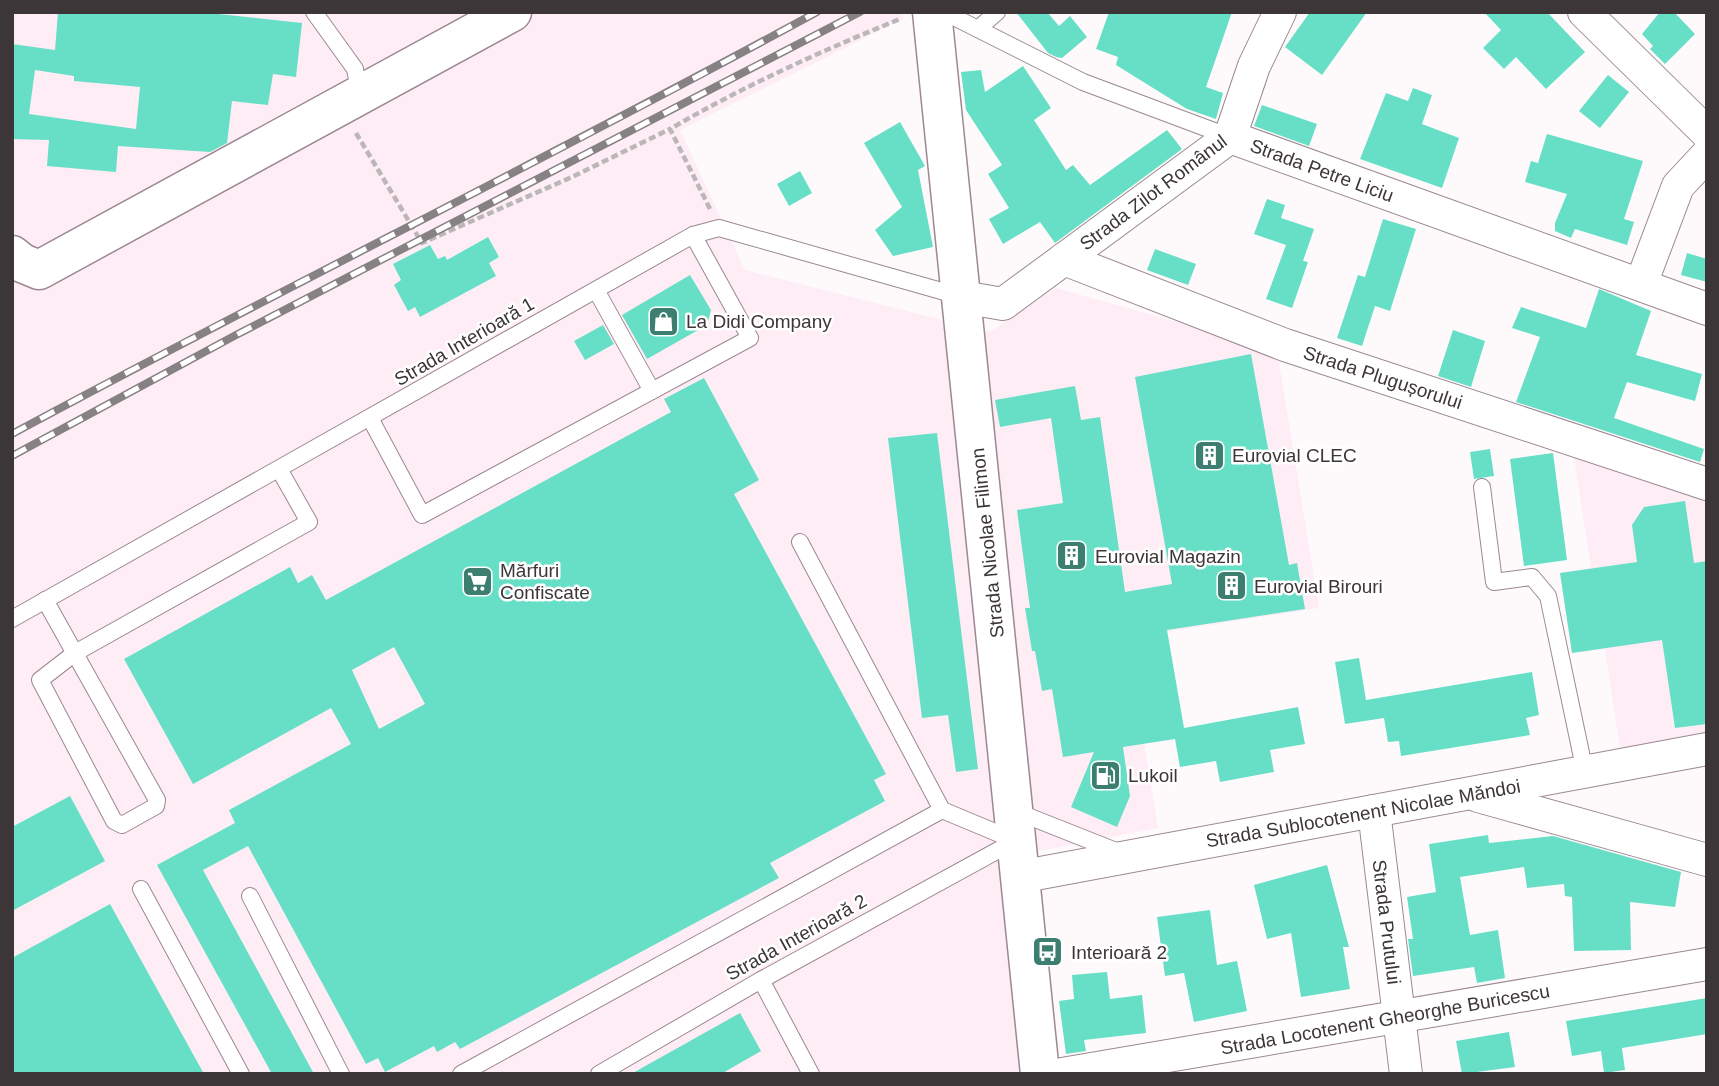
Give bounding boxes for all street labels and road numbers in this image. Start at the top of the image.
street label: Strada Zilot Românul [1076,130,1231,254]
street label: Strada Petre Liciu [1247,135,1396,206]
street label: Strada Interioară 1 [391,293,538,390]
street label: Strada Plugușorului [1301,342,1465,413]
street label: Strada Nicolae Filimon [967,447,1008,639]
street label: Strada Sublocotenent Nicolae Măndoi [1204,775,1522,852]
street label: Strada Prutului [1368,858,1405,986]
street label: Strada Interioară 2 [722,890,870,985]
street label: Strada Locotenent Gheorghe Buricescu [1219,980,1551,1059]

